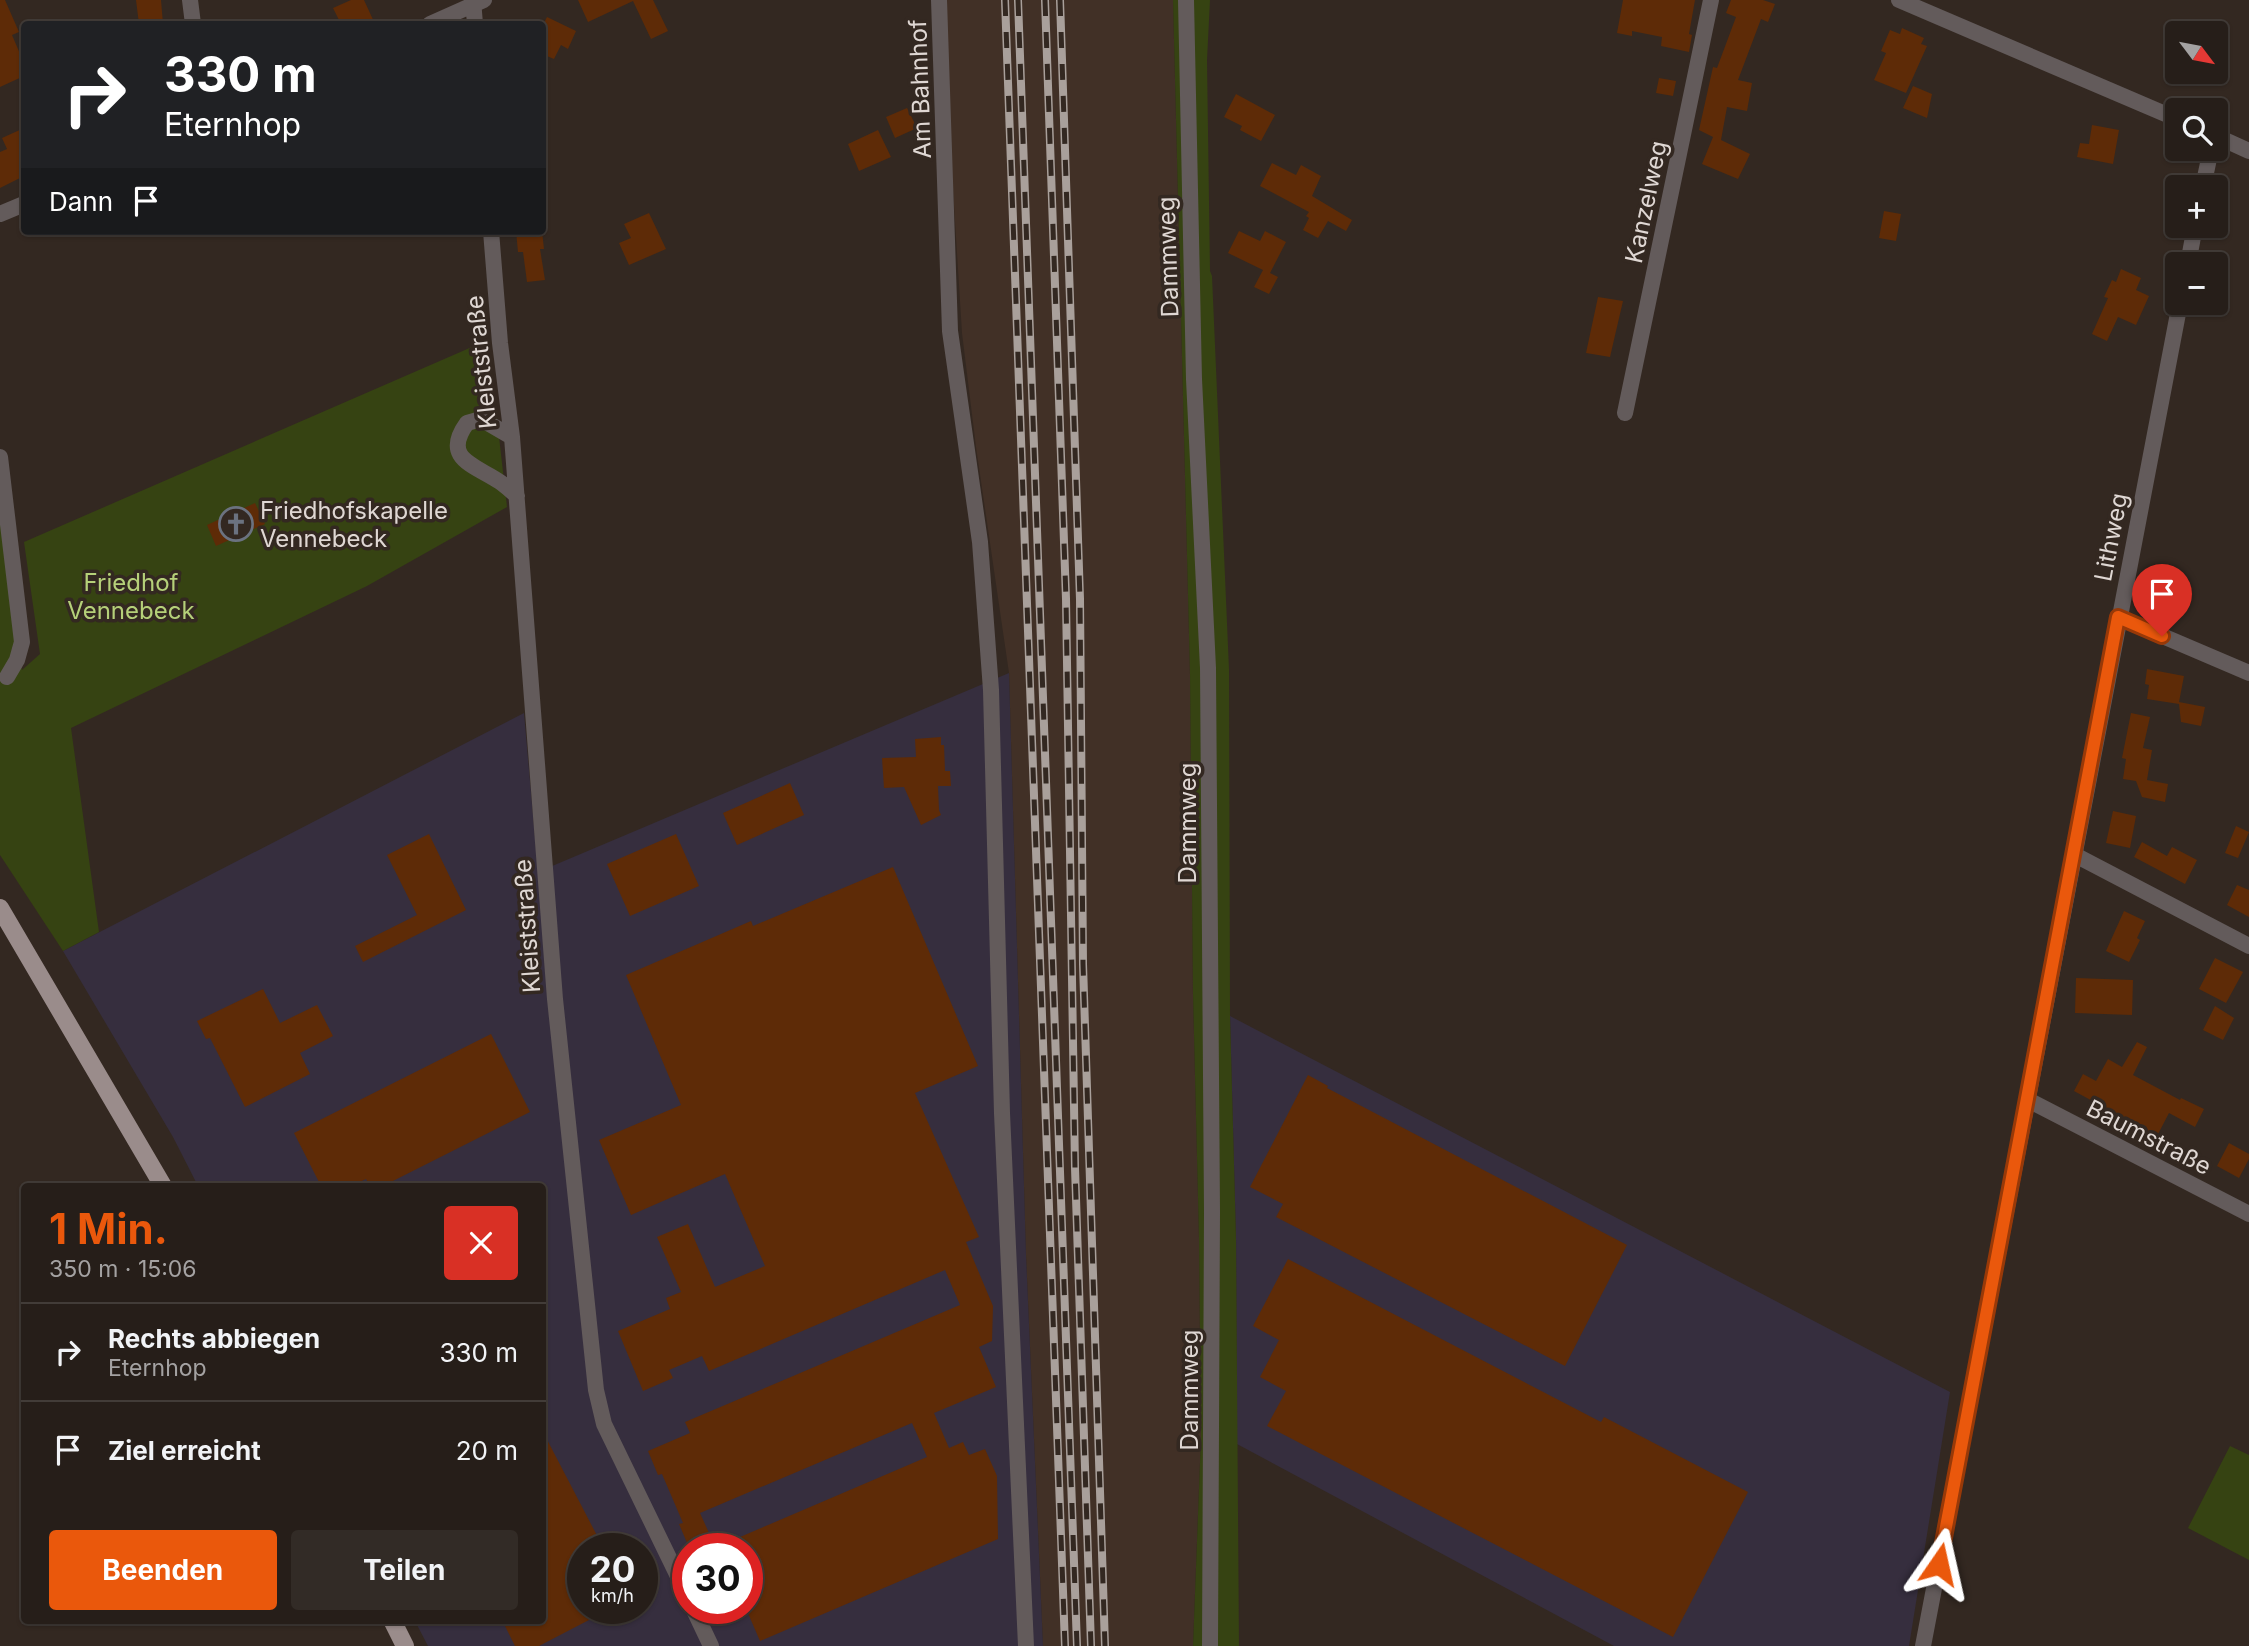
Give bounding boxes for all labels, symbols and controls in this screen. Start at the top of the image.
street label: Am Bahnhof [903,19,937,159]
north arrow [2165,21,2228,84]
map controls [2165,21,2228,315]
text: 330 m [164,45,317,104]
icon: right [49,49,140,140]
button: search [2165,98,2228,161]
text: Eternhop [164,105,301,144]
street label: Kanzelweg [1619,138,1673,266]
button: + [2165,175,2228,238]
icon: arrive [127,182,165,220]
text: Dann [49,186,113,217]
street label: Dammweg [1151,196,1185,318]
button: − [2165,252,2228,315]
street label: Kleiststraße [460,294,502,430]
street label: Lithweg [2088,490,2134,584]
place label: Friedhofskapelle Vennebeck [260,496,448,553]
church icon: Friedhofskapelle Vennebeck [217,505,255,543]
pin [2132,564,2192,636]
park label: Friedhof Vennebeck [67,568,195,625]
icon: arrive [2143,575,2181,613]
street label: Dammweg [1173,763,1202,883]
street label: Kleiststraße [508,858,546,994]
street label: Baumstraße [2082,1093,2216,1181]
text: 1 Min. [49,1203,168,1254]
button: close [444,1206,518,1280]
text: 350 m · 15:06 [49,1255,197,1283]
text: Rechts abbiegen [108,1323,320,1354]
street label: Dammweg [1175,1330,1204,1450]
icon: right [49,1333,87,1371]
text: 330 m [439,1337,518,1368]
text: Eternhop [108,1354,207,1382]
icon: arrive [49,1431,87,1469]
text: Ziel erreicht [108,1435,261,1466]
text: 20 m [456,1435,518,1466]
position arrow [1902,1527,1976,1601]
button: Beenden [49,1530,277,1610]
button: Teilen [291,1530,518,1610]
speed limit sign: 30 [672,1533,763,1624]
text: 20 [590,1548,635,1590]
text: km/h [591,1585,634,1606]

